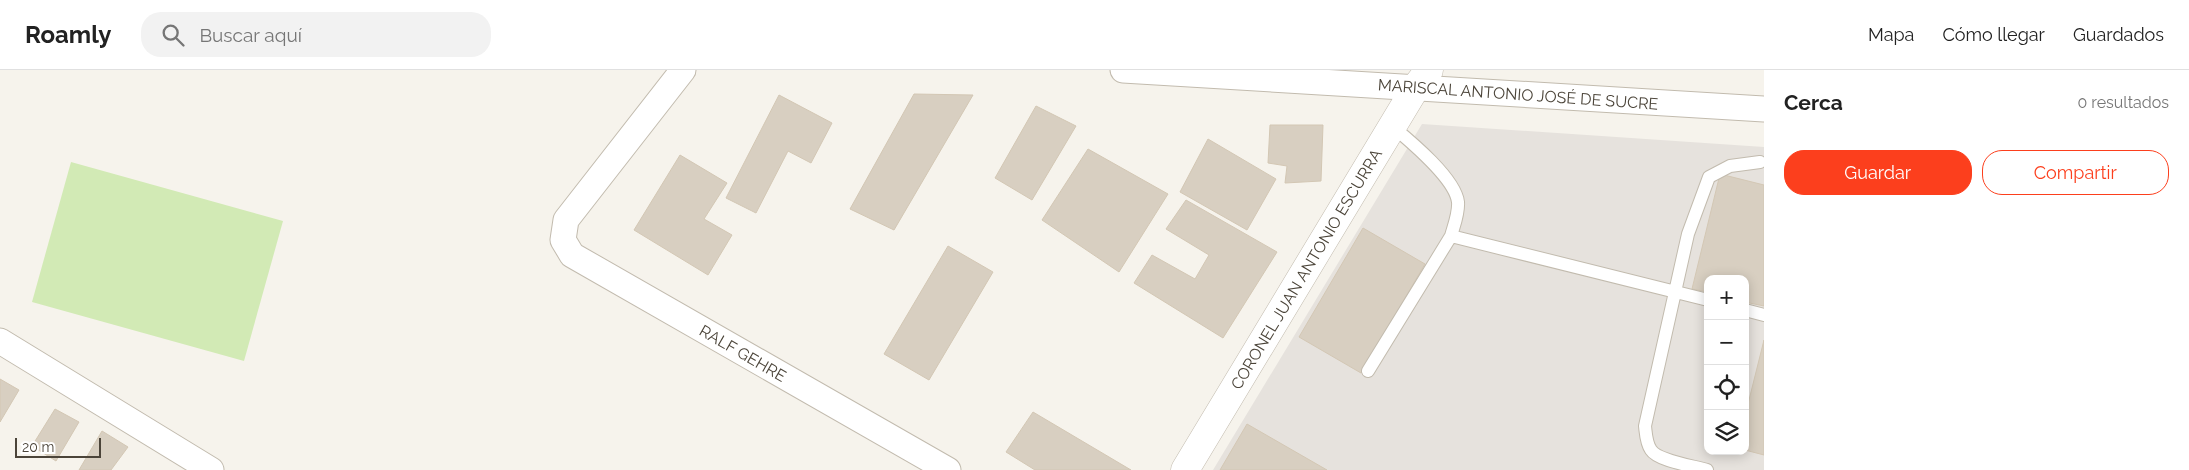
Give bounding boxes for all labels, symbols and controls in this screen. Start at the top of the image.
search box [141,12,491,57]
text: Roamly [25,20,111,49]
icon: search [159,21,187,49]
text: Buscar aquí [199,24,302,46]
text: Mapa [1868,24,1914,45]
text: Cómo llegar [1942,24,2045,45]
text: Guardados [2073,24,2164,45]
street label: MARISCAL ANTONIO JOSÉ DE SUCRE [1377,74,1659,114]
text: Cerca [1784,90,1843,115]
text: 0 resultados [2078,93,2169,112]
street label: CORONEL JUAN ANTONIO ESCURRA [1227,145,1386,393]
button: Guardar [1784,150,1972,195]
button: Compartir [1982,150,2169,195]
map controls [1704,275,1749,455]
button: + [1704,275,1749,320]
button: − [1704,320,1749,365]
street label: RALF GEHRE [696,321,790,386]
button: locate [1704,365,1749,410]
button: layers [1704,410,1749,455]
scale bar [15,435,101,458]
text: 20 m [22,439,54,455]

